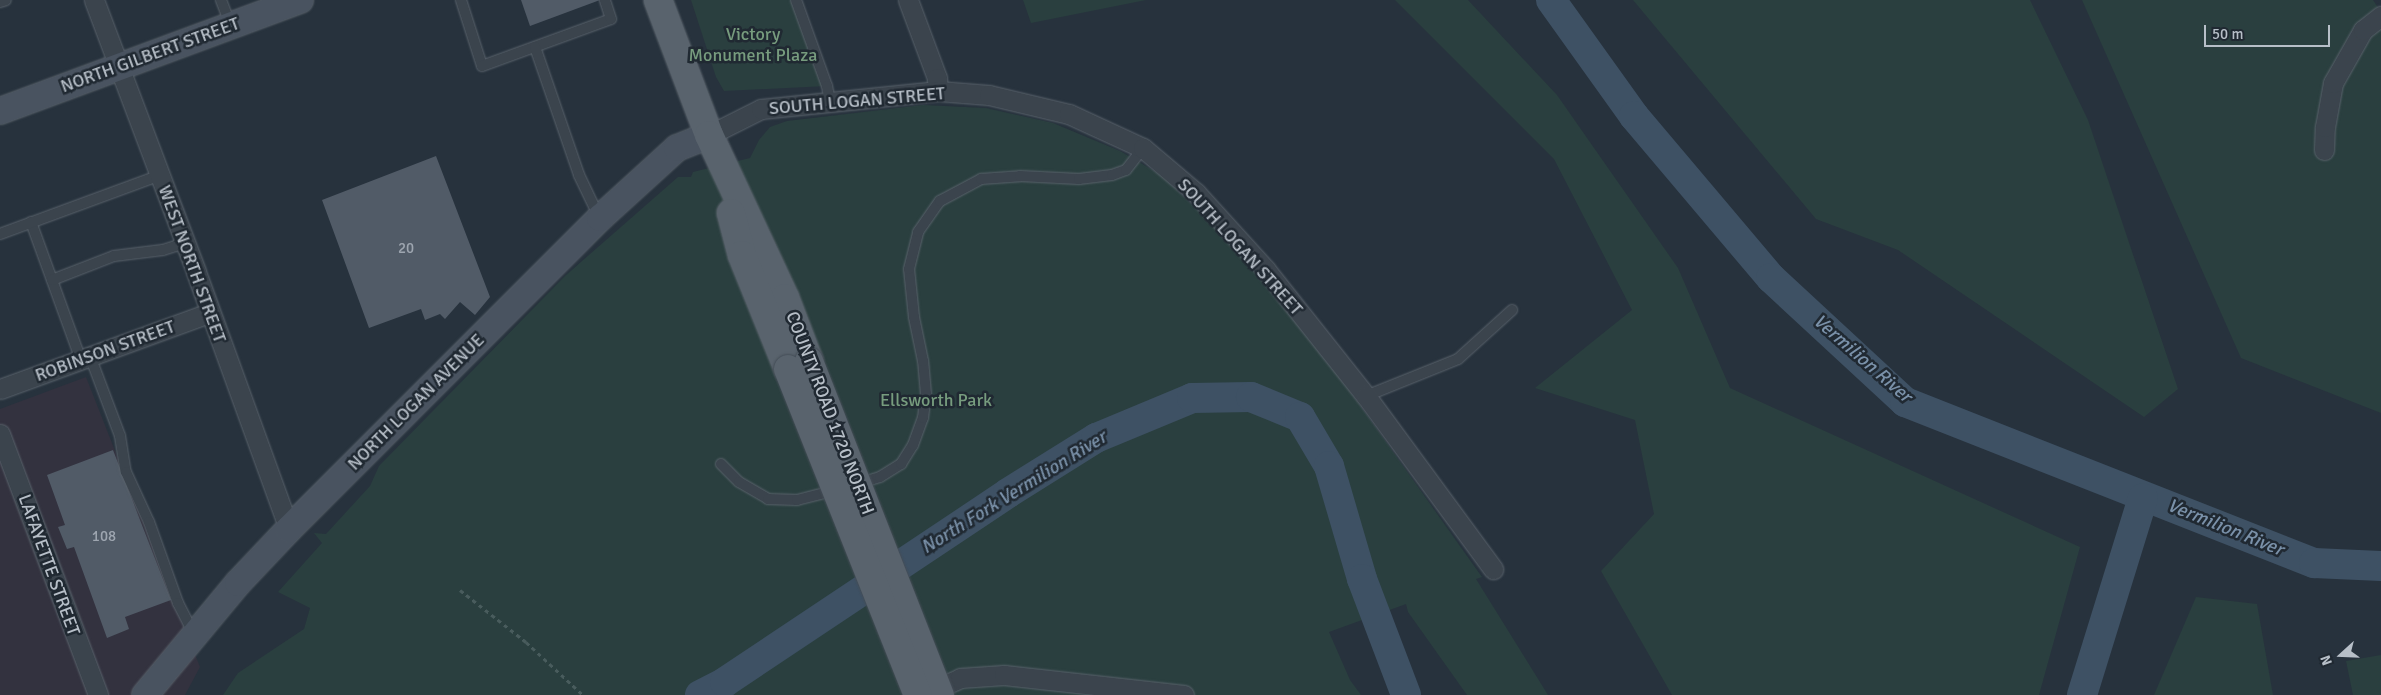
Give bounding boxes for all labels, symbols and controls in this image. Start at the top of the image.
street label: NORTH GILBERT STREET [58,13,242,97]
scale bar [2206,15,2332,47]
park label: Victory Monument Plaza [689,24,817,66]
text: 50 m [2212,25,2243,43]
street label: SOUTH LOGAN STREET [768,83,946,119]
street label: SOUTH LOGAN STREET [1173,174,1307,320]
street label: WEST NORTH STREET [153,182,231,346]
house number: 20 [398,240,414,258]
street label: COUNTY ROAD 1720 NORTH [781,308,879,518]
water label: Vermilion River [1808,310,1916,408]
street label: ROBINSON STREET [32,316,178,386]
street label: NORTH LOGAN AVENUE [343,329,489,475]
park label: Ellsworth Park [880,389,992,411]
water label: North Fork Vermilion River [917,427,1111,559]
street label: LAFAYETTE STREET [13,491,85,639]
water label: Vermilion River [2164,494,2286,562]
house number: 108 [92,528,116,546]
north arrow [2316,630,2366,680]
text: N [2317,653,2336,668]

